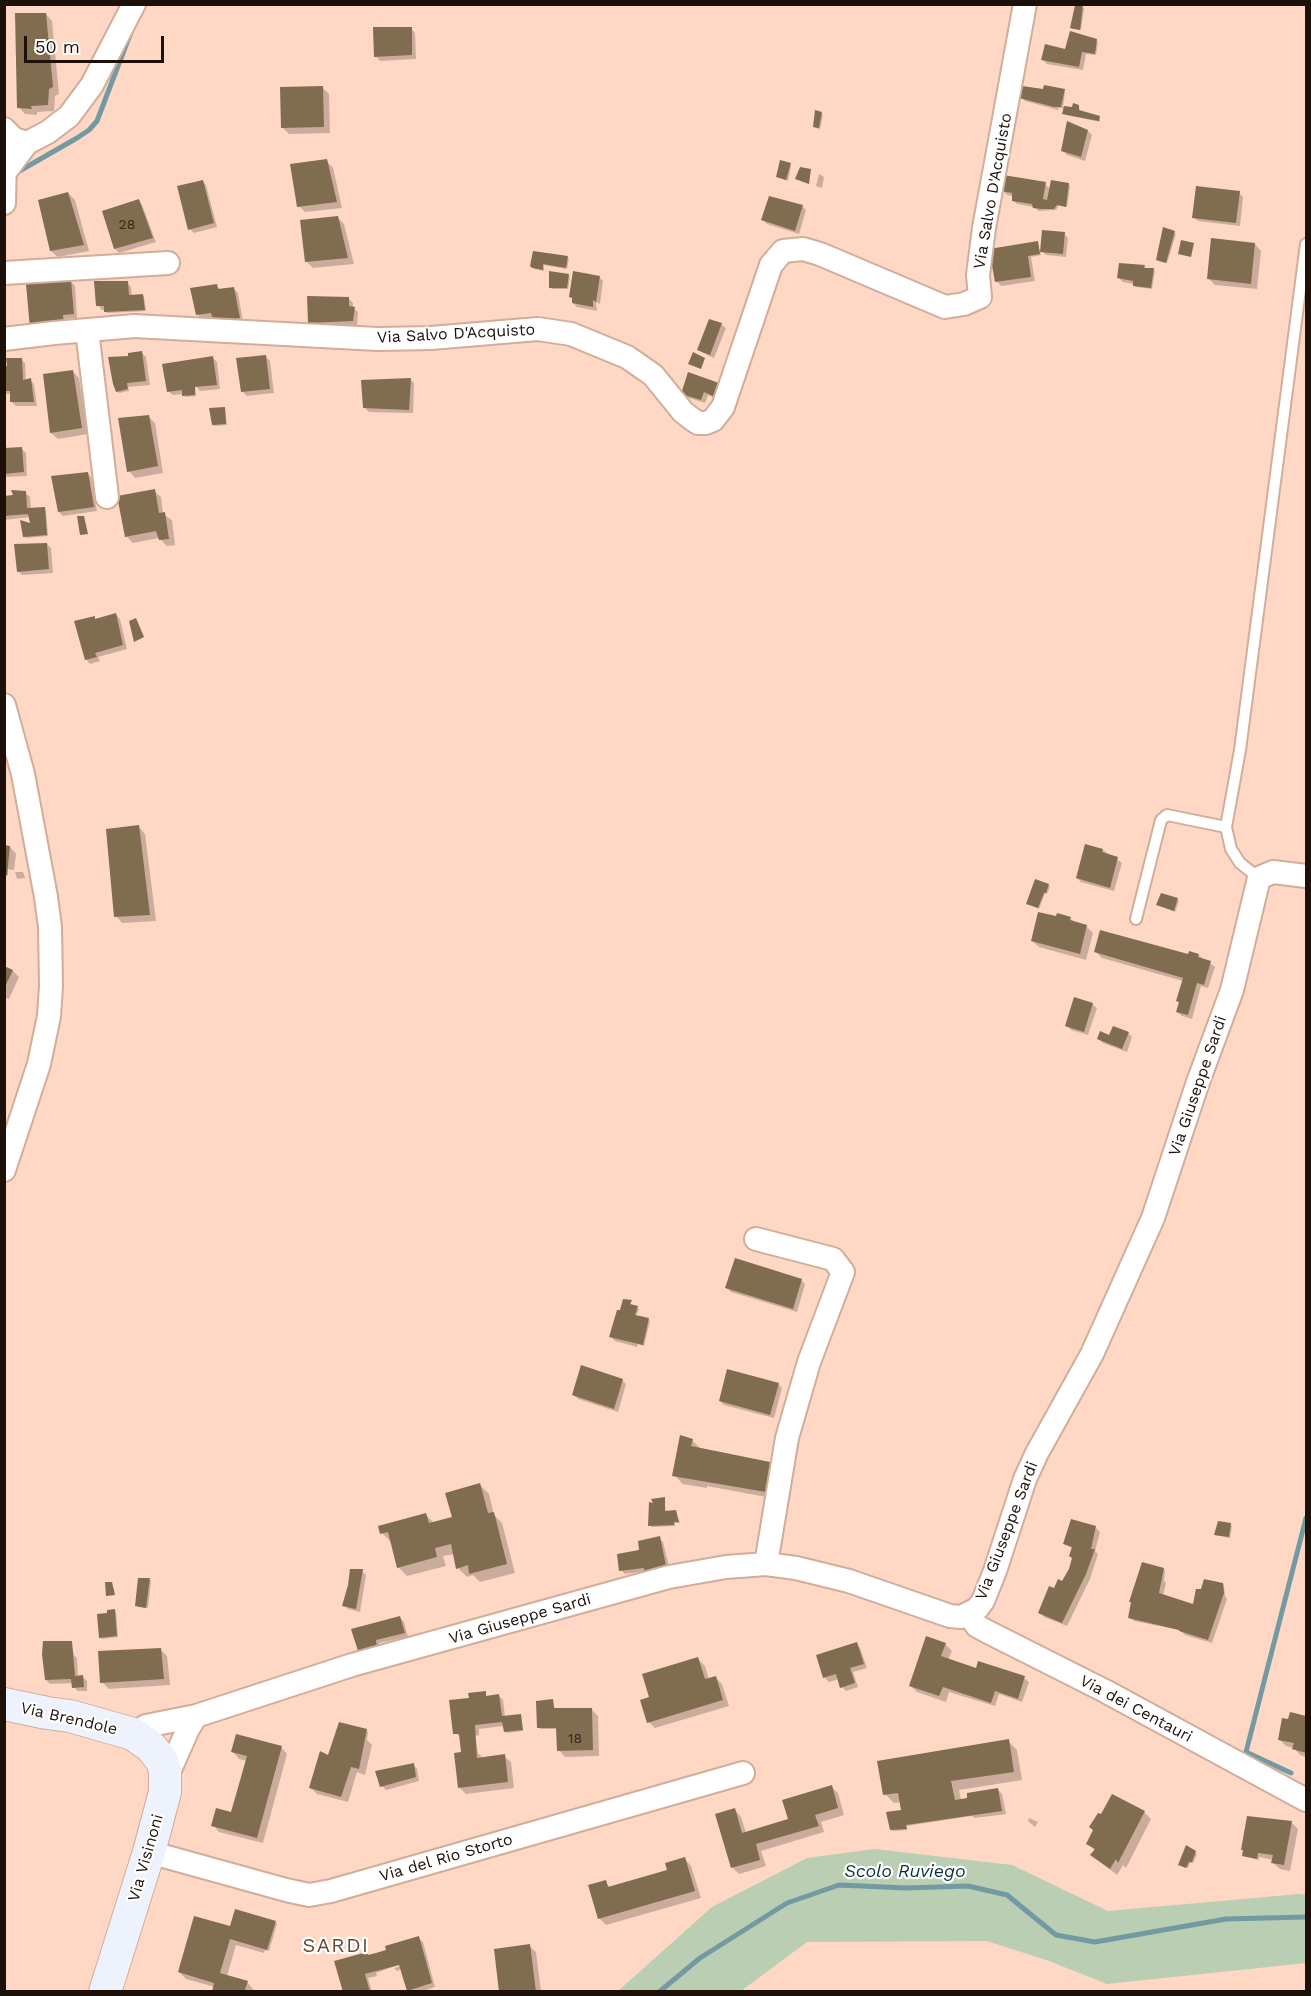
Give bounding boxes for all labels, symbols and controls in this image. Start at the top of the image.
scale bar [27,24,166,62]
text: 50 m [35,36,80,57]
street label: Via Salvo D'Acquisto [970,111,1016,271]
house number: 28 [119,217,135,233]
street label: Via Salvo D'Acquisto [377,320,535,348]
street label: Via Giuseppe Sardi [1165,1013,1231,1159]
street label: Via Giuseppe Sardi [972,1459,1042,1603]
street label: Via Giuseppe Sardi [447,1590,593,1648]
street label: Via dei Centauri [1077,1671,1195,1747]
street label: Via Brendole [19,1699,119,1739]
house number: 18 [568,1731,582,1747]
street label: Via Visinoni [124,1812,168,1904]
street label: Via del Rio Storto [377,1830,515,1886]
water label: Scolo Ruviego [844,1861,966,1883]
district label: SARDI [303,1934,369,1958]

